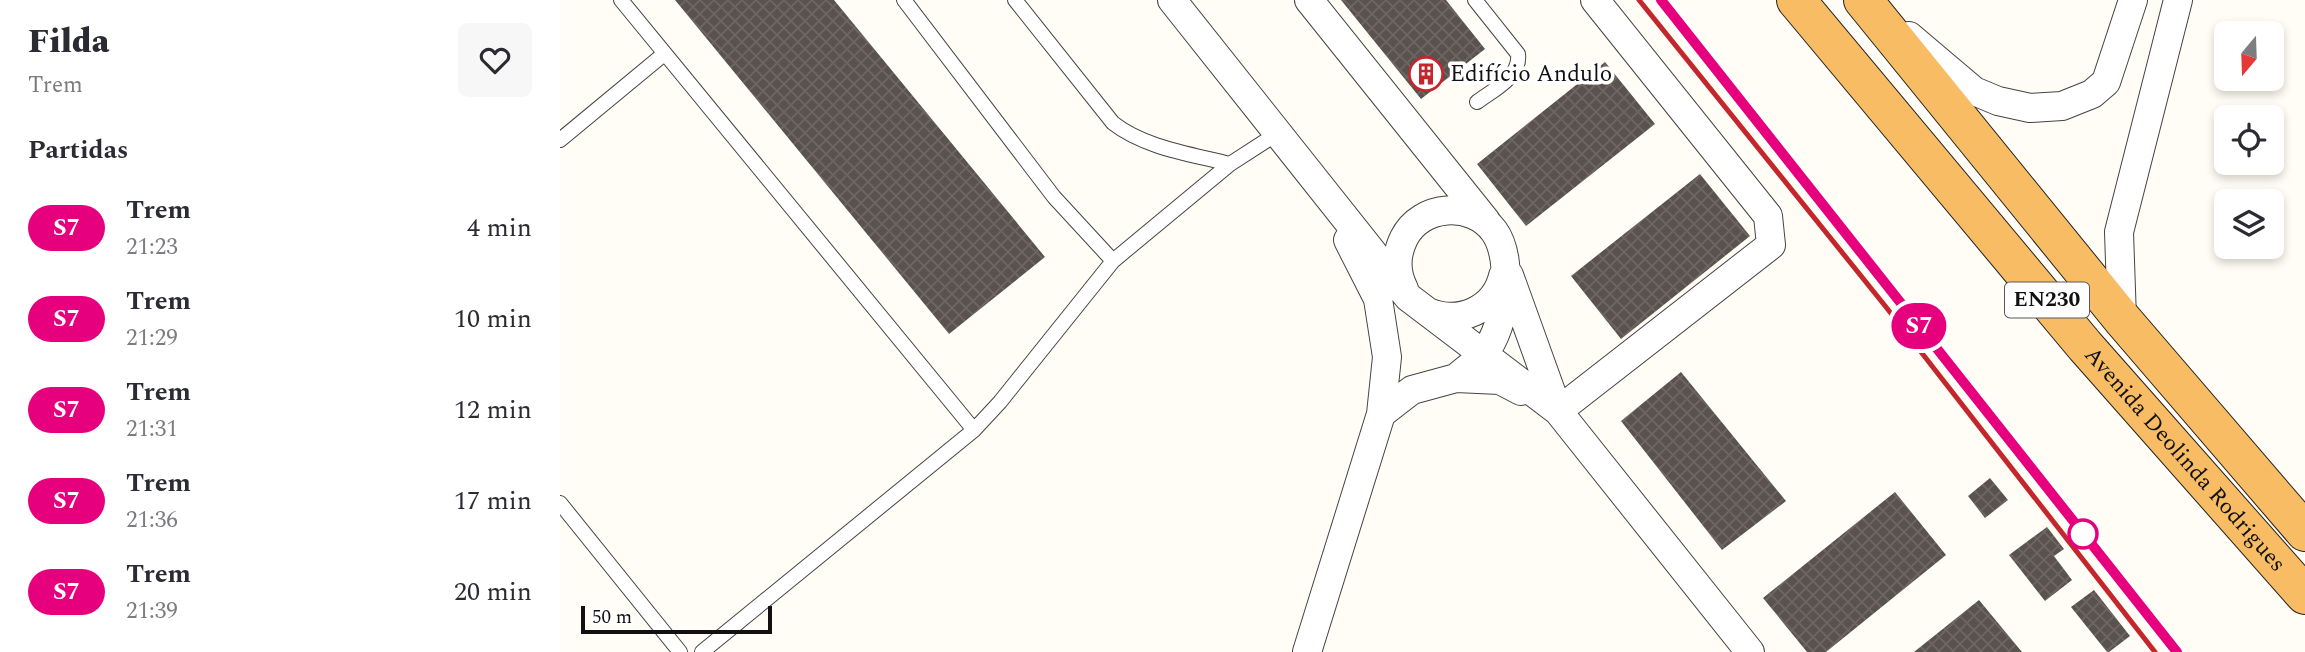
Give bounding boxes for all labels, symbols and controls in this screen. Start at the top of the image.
text: Filda [28,17,109,67]
north arrow [2214,21,2284,91]
map controls [2214,21,2284,259]
button: heart [458,23,532,97]
building icon: Edifício Andulo [1407,55,1445,93]
place label: Edifício Andulo [1450,57,1612,92]
text: Trem [28,68,83,103]
button: locate [2214,105,2284,175]
text: Partidas [28,130,128,170]
button: layers [2214,189,2284,259]
text: Trem [126,190,191,230]
text: 4 min [467,208,532,248]
text: S7 [53,210,80,246]
text: 21:23 [126,230,178,265]
text: Trem [126,281,191,321]
road number: EN230 [2005,282,2089,318]
text: 10 min [454,299,532,339]
text: S7 [53,301,80,337]
line badge: S7 [1888,303,1950,349]
text: S7 [1905,308,1933,344]
text: 21:29 [126,321,178,356]
street label: Avenida Deolinda Rodrigues [2076,339,2295,580]
text: Trem [126,372,191,412]
text: 12 min [454,390,532,430]
text: S7 [53,392,80,428]
text: 21:31 [126,412,178,447]
text: Trem [126,463,191,503]
text: 17 min [454,481,532,521]
text: S7 [53,483,80,519]
text: 21:36 [126,503,178,538]
unlabelled marker [2068,519,2098,549]
text: Trem [126,554,191,594]
text: 20 min [454,572,532,612]
text: S7 [53,574,80,610]
text: 21:39 [126,594,178,629]
scale bar [581,603,772,635]
text: 50 m [592,603,632,632]

